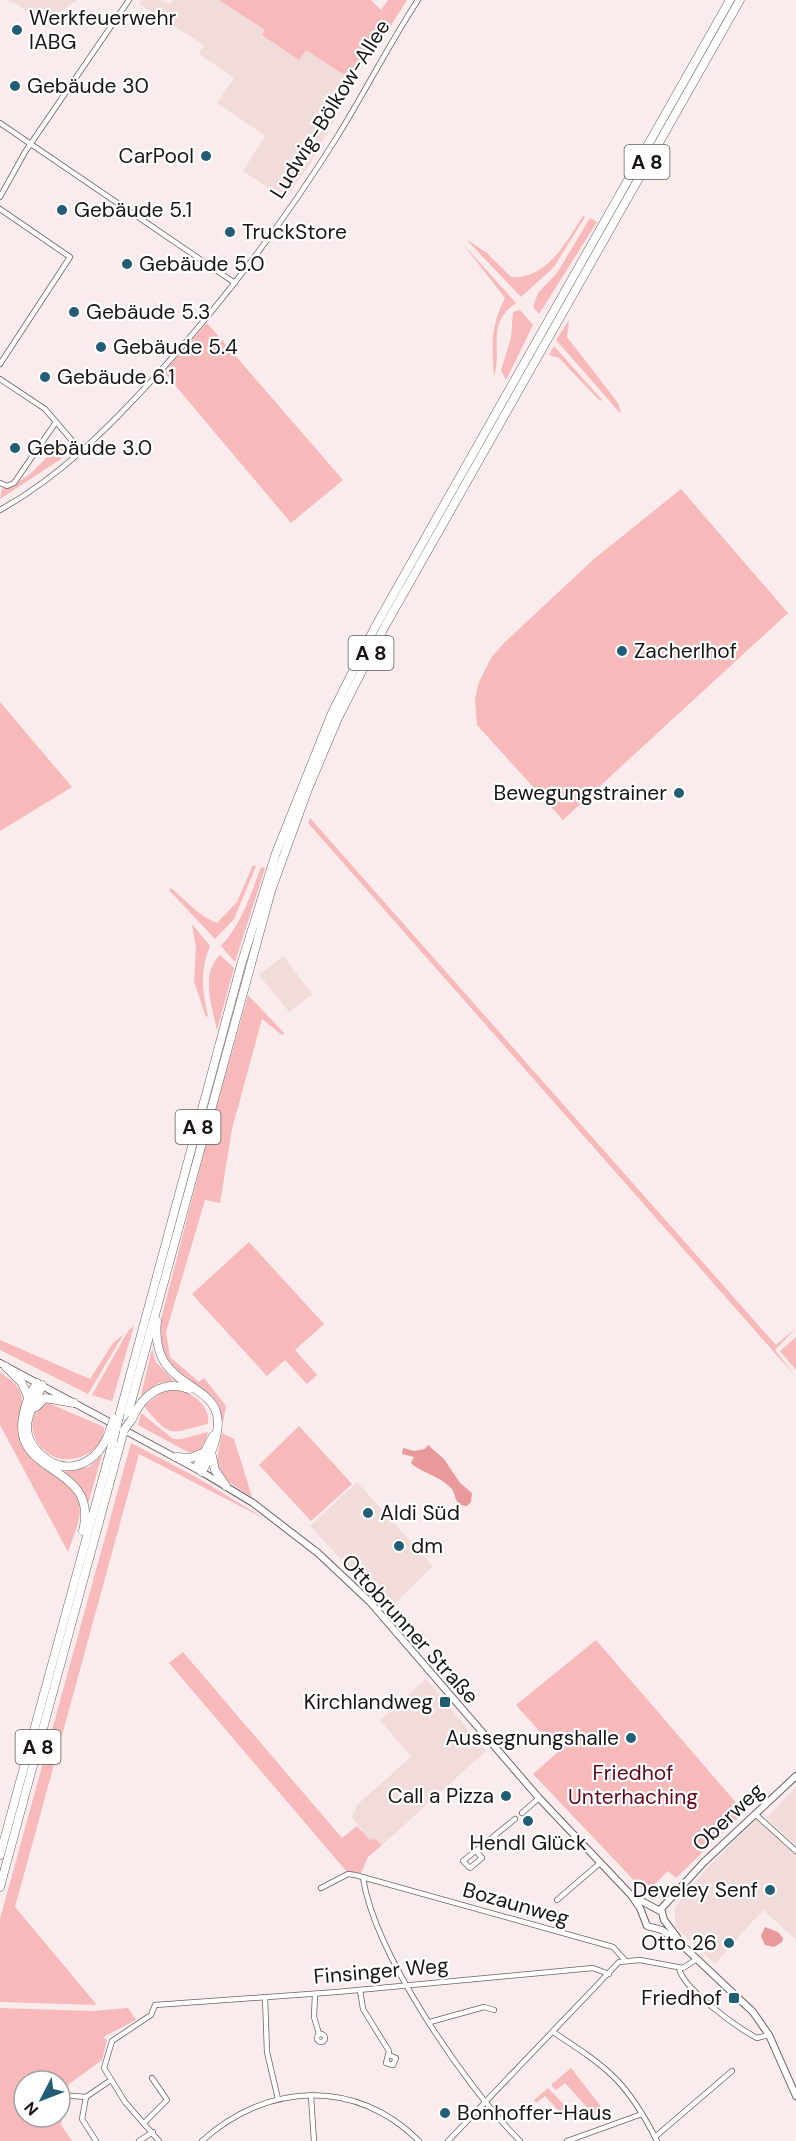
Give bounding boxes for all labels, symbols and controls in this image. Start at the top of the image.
place label: Werkfeuerwehr IABG [29,4,177,56]
street label: Ludwig-Bölkow-Allee [264,14,396,204]
marker: Werkfeuerwehr IABG [10,23,24,37]
place label: Gebäude 30 [27,72,149,100]
marker: Gebäude 30 [8,79,22,93]
place label: CarPool [119,142,194,170]
road number: A 8 [624,145,670,179]
marker: CarPool [199,149,213,163]
place label: Gebäude 5.1 [74,196,192,224]
marker: Gebäude 5.1 [55,203,69,217]
place label: TruckStore [242,218,347,246]
marker: TruckStore [223,225,237,239]
place label: Gebäude 5.0 [139,250,265,278]
marker: Gebäude 5.0 [120,257,134,271]
place label: Gebäude 5.3 [86,298,211,326]
marker: Gebäude 5.3 [67,305,81,319]
place label: Gebäude 5.4 [113,333,238,361]
marker: Gebäude 5.4 [94,340,108,354]
place label: Gebäude 6.1 [57,363,175,391]
marker: Gebäude 6.1 [38,370,52,384]
place label: Gebäude 3.0 [27,434,152,462]
marker: Gebäude 3.0 [8,441,22,455]
road number: A 8 [348,636,394,670]
place label: Zacherlhof [634,637,737,665]
marker: Zacherlhof [615,644,629,658]
place label: Bewegungstrainer [494,779,667,807]
marker: Bewegungstrainer [672,786,686,800]
road number: A 8 [176,1110,220,1144]
place label: Aldi Süd [380,1499,460,1527]
marker: Aldi Süd [361,1506,375,1520]
place label: dm [411,1532,443,1560]
marker: dm [392,1539,406,1553]
street label: Ottobrunner Straße [335,1548,485,1710]
place label: Kirchlandweg [304,1688,433,1716]
marker: Kirchlandweg [438,1695,452,1709]
place label: Aussegnungshalle [445,1724,619,1752]
road number: A 8 [15,1730,60,1764]
marker: Aussegnungshalle [624,1731,638,1745]
park label: Friedhof Unterhaching [568,1759,698,1811]
street label: Oberweg [686,1776,770,1857]
place label: Call a Pizza [388,1782,494,1810]
marker: Call a Pizza [499,1789,513,1803]
marker: Hendl Glück [521,1814,535,1828]
place label: Hendl Glück [470,1829,587,1857]
street label: Bozaunweg [460,1875,573,1933]
place label: Develey Senf [633,1876,758,1904]
marker: Develey Senf [763,1883,777,1897]
place label: Otto 26 [641,1929,717,1957]
marker: Otto 26 [722,1936,736,1950]
street label: Finsinger Weg [312,1951,450,1991]
place label: Friedhof [641,1984,722,2012]
marker: Friedhof [727,1991,741,2005]
north arrow [12,2069,72,2129]
text: N [20,2097,43,2120]
place label: Bonhoffer-Haus [457,2099,612,2127]
marker: Bonhoffer-Haus [438,2106,452,2120]

